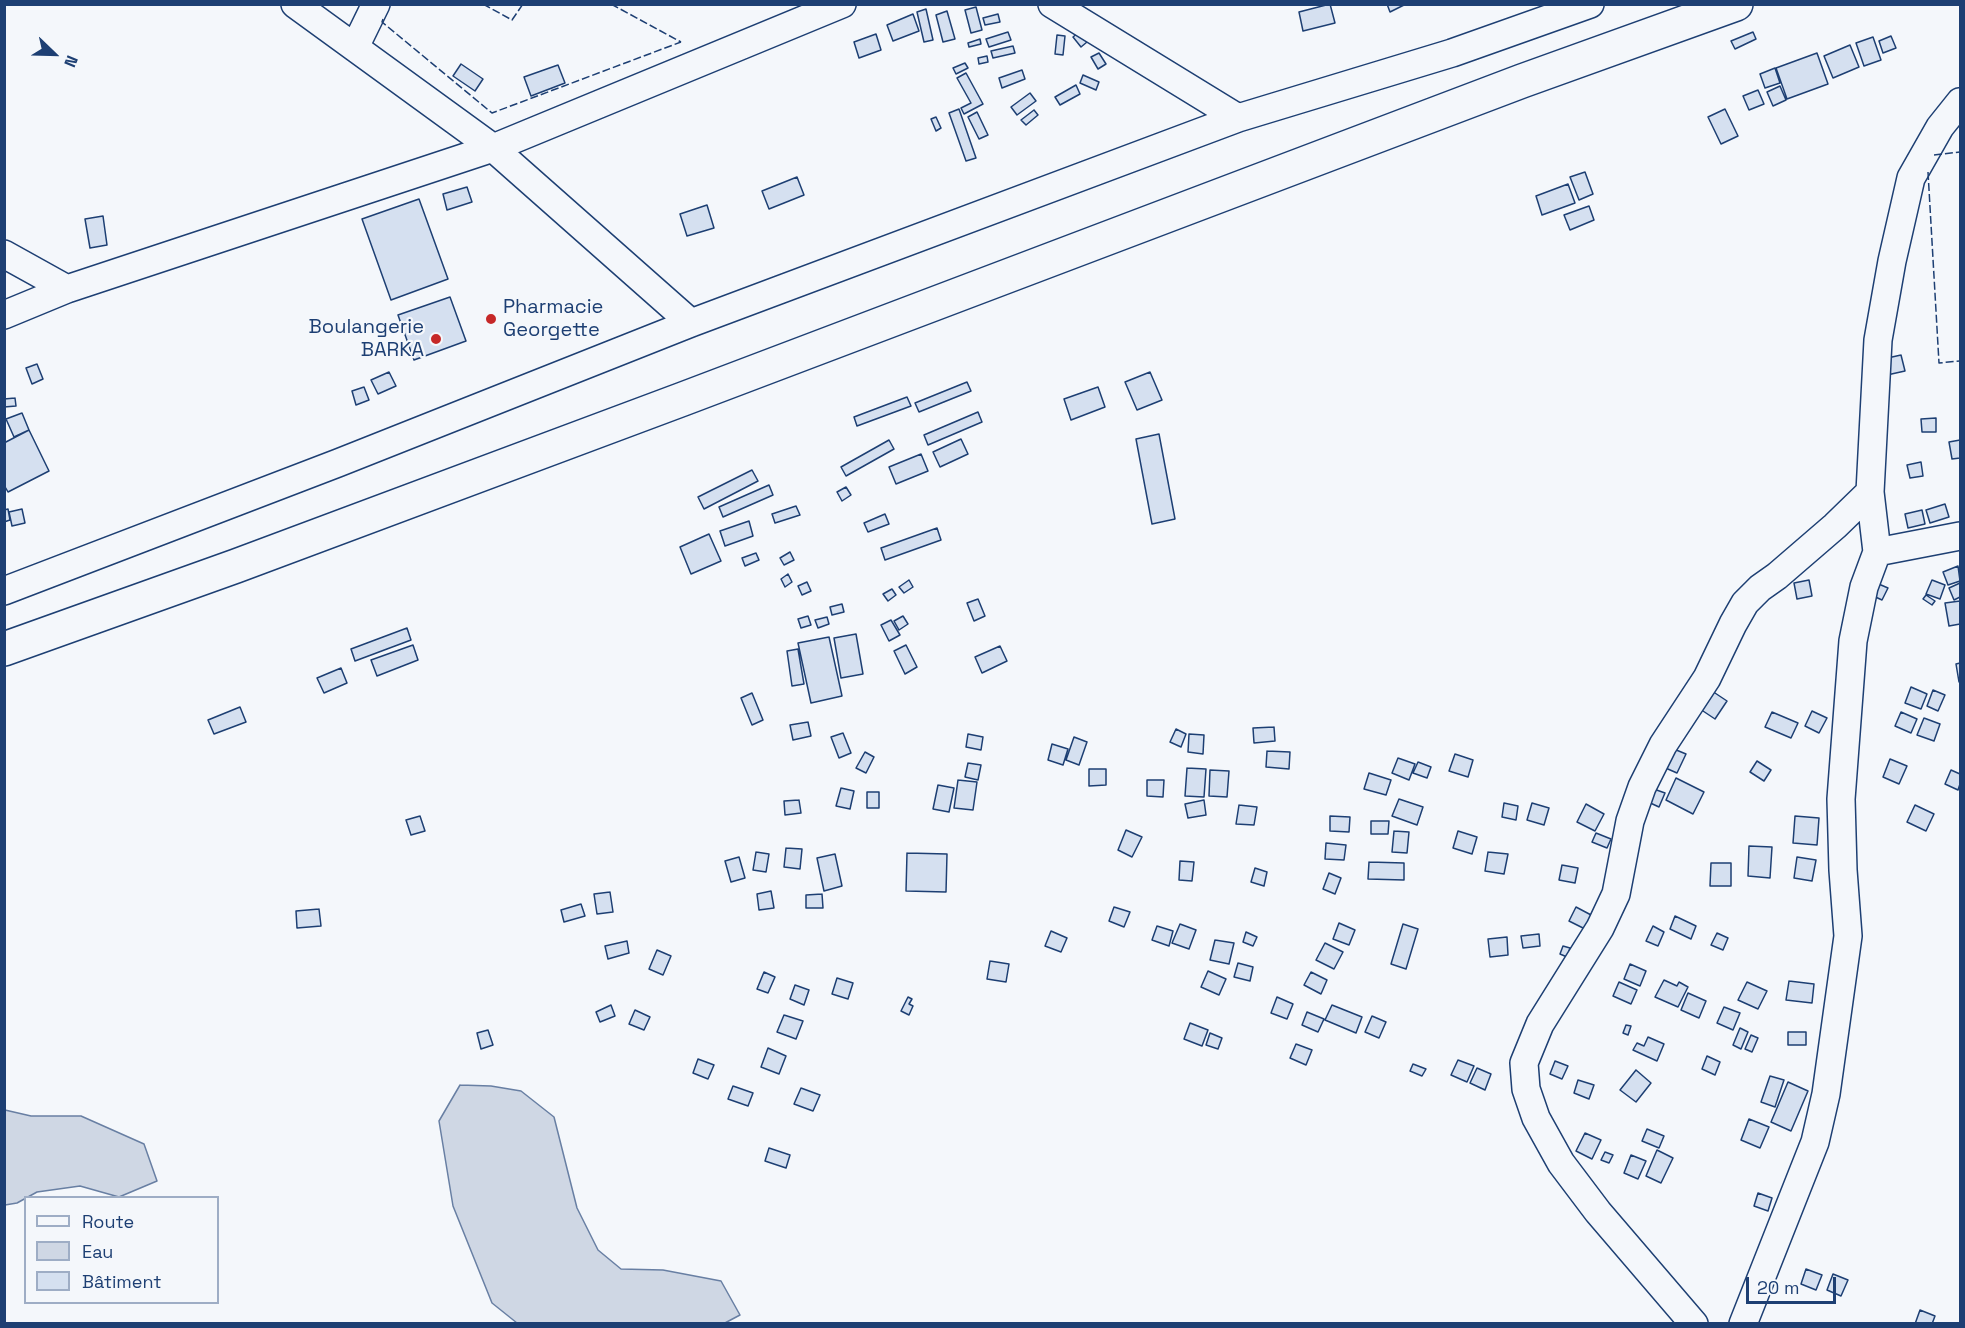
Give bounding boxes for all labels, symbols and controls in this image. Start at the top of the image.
north arrow [24,24,84,84]
text: N [59,52,83,70]
place label: Pharmacie Georgette [503,296,603,343]
marker: Pharmacie Georgette [484,312,498,326]
place label: Boulangerie BARKA [309,316,424,363]
marker: Boulangerie BARKA [429,332,443,346]
legend [24,1196,219,1304]
text: Route [82,1210,134,1233]
text: Eau [82,1240,113,1263]
scale bar [1749,1265,1839,1303]
text: Bâtiment [82,1270,162,1293]
text: 20 m [1757,1276,1800,1299]

